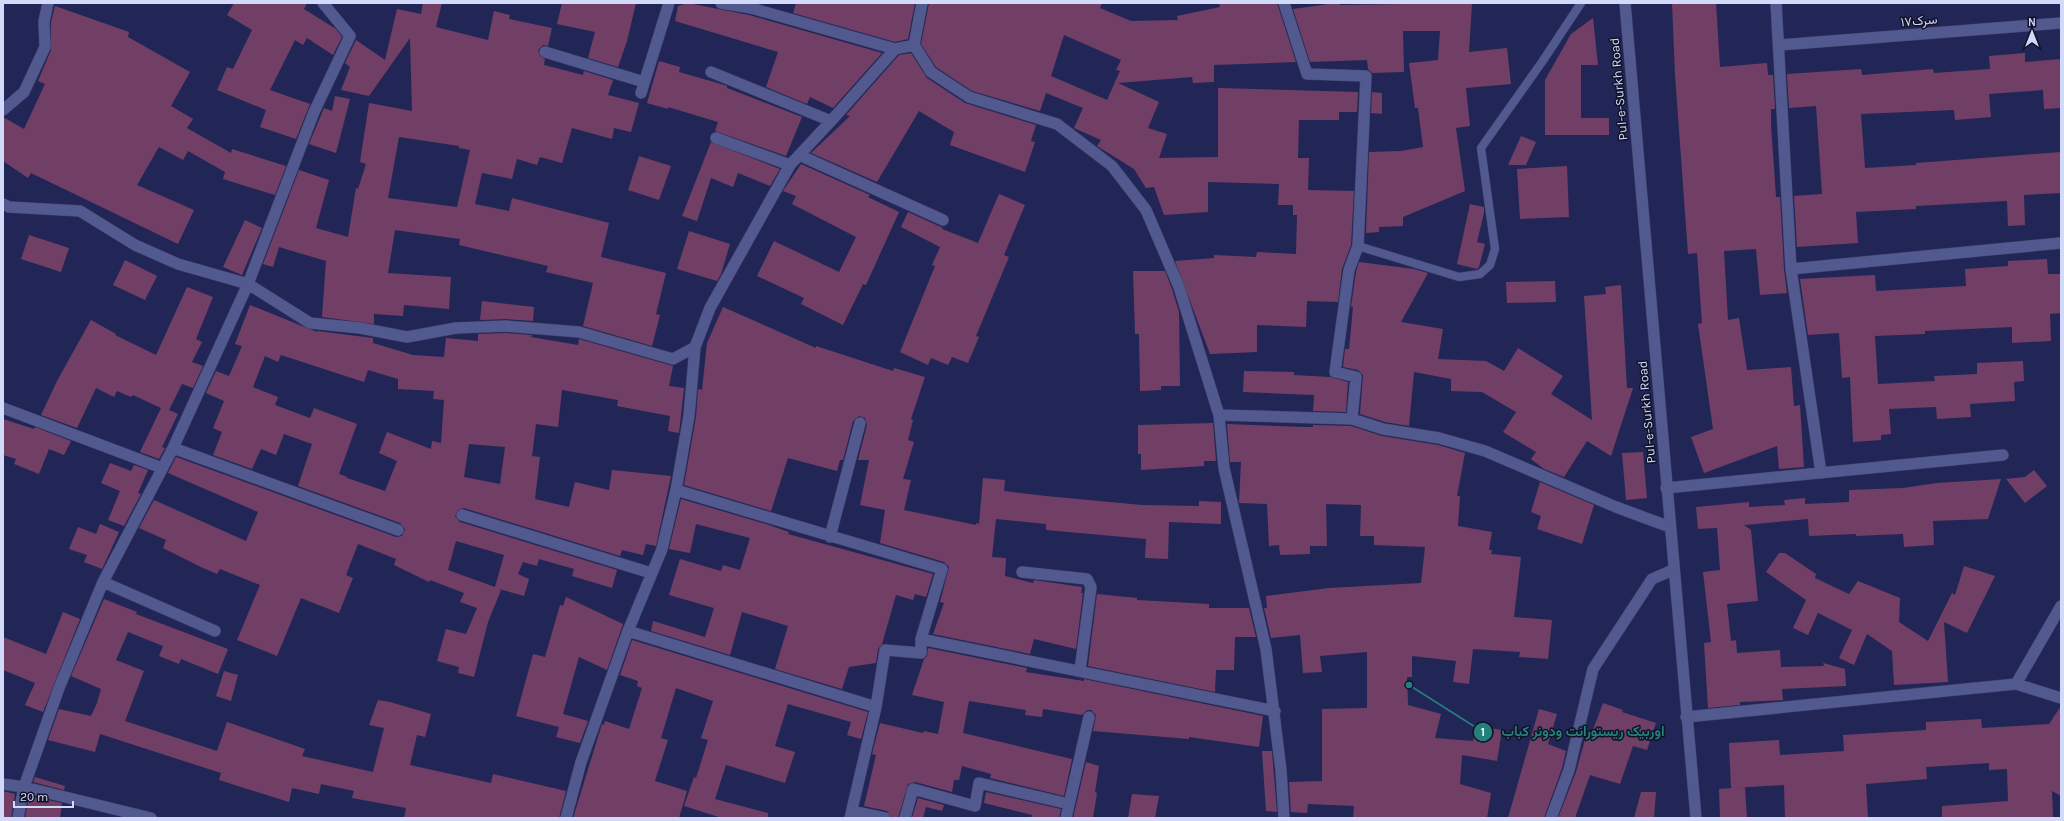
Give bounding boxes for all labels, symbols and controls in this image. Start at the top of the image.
street label: سرک۱۷ [1900,11,1938,31]
north arrow [2012,12,2052,52]
text: N [2028,16,2036,29]
street label: Pul-e-Surkh Road [1607,37,1630,141]
street label: Pul-e-Surkh Road [1635,360,1658,464]
callout: اوربیک ریستورانت ودونر کباب [1473,719,1672,745]
text: اوربیک ریستورانت ودونر کباب [1501,723,1665,740]
text: 1 [1481,725,1485,739]
scale bar [14,783,73,809]
text: 20 m [20,790,48,804]

